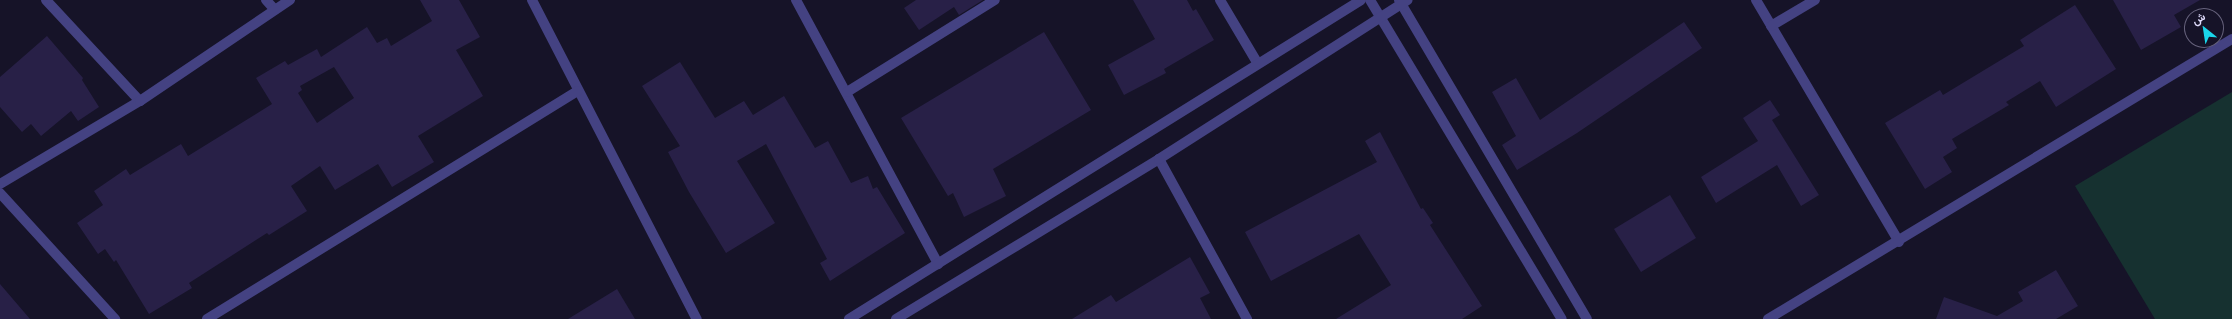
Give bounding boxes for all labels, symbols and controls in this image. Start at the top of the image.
north arrow [2184,8,2224,48]
text: ش [2189,8,2208,28]

